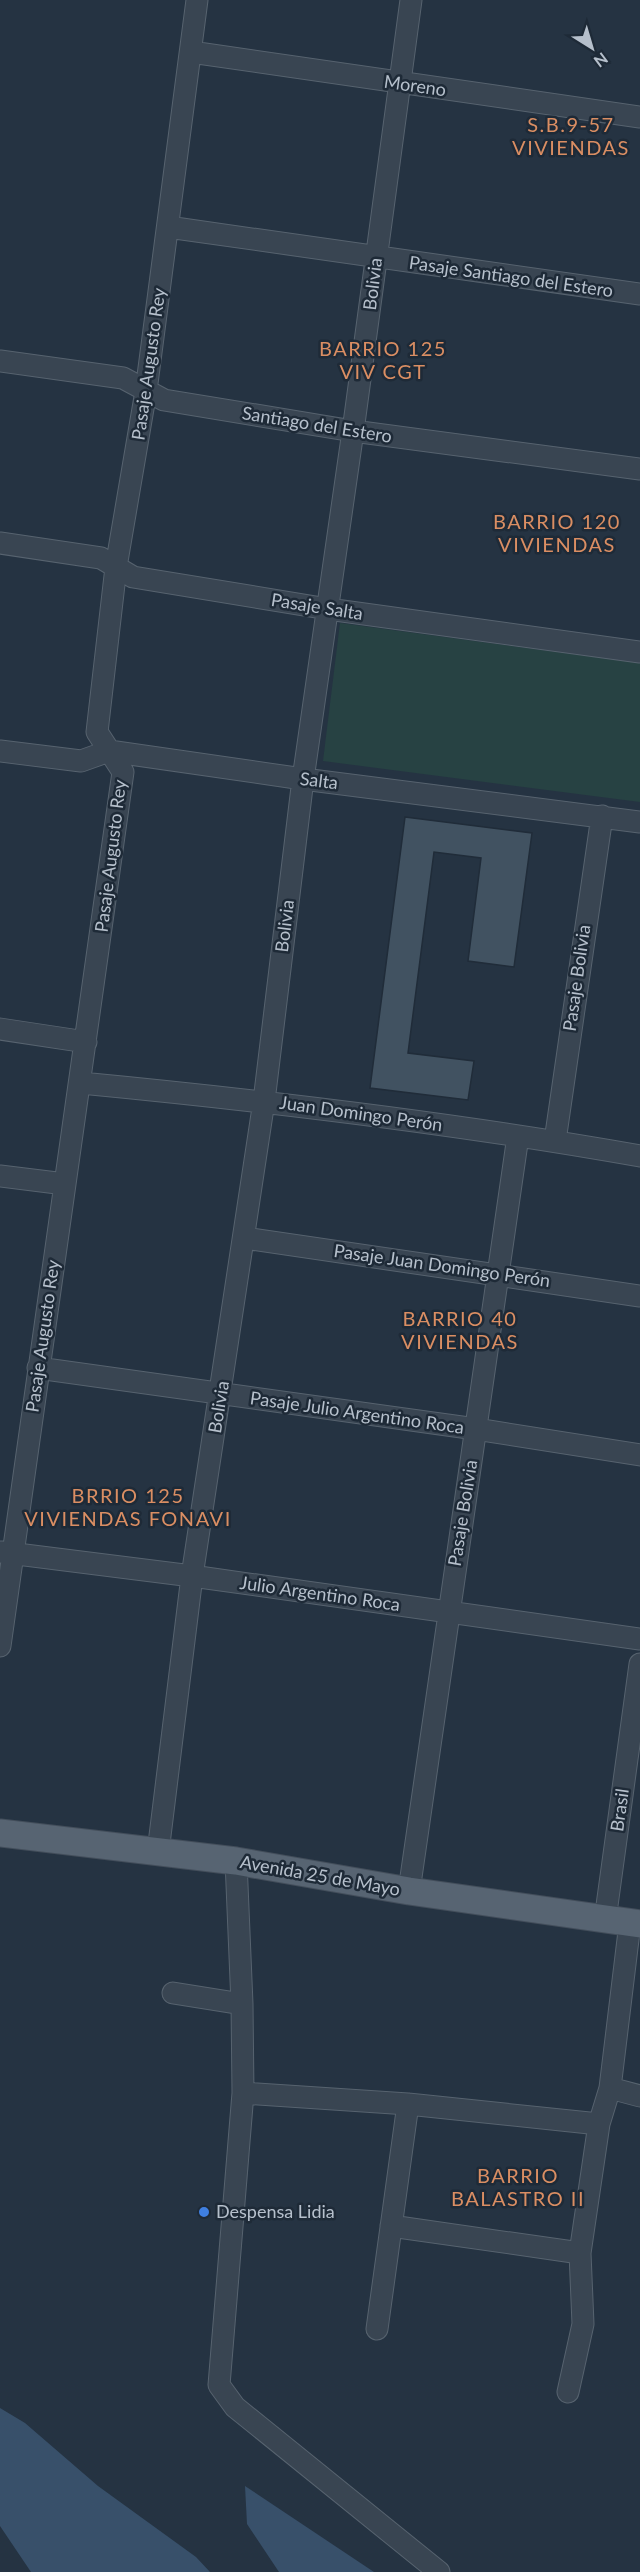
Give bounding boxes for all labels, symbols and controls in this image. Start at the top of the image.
north arrow [562,18,622,78]
text: N [591,49,612,72]
street label: Moreno [383,70,448,100]
district label: S.B.9-57 VIVIENDAS [512,112,630,159]
street label: Pasaje Santiago del Estero [408,251,615,301]
street label: Bolivia [358,256,386,311]
street label: Pasaje Augusto Rey [126,286,170,441]
district label: BARRIO 125 VIV CGT [319,336,447,383]
street label: Santiago del Estero [241,401,394,447]
district label: BARRIO 120 VIVIENDAS [493,509,621,556]
street label: Pasaje Salta [270,588,365,624]
street label: Salta [299,767,339,793]
street label: Pasaje Augusto Rey [90,778,130,933]
street label: Bolivia [270,898,298,953]
street label: Pasaje Bolivia [558,923,594,1033]
street label: Juan Domingo Perón [278,1091,444,1135]
street label: Pasaje Juan Domingo Perón [332,1239,552,1291]
street label: Pasaje Augusto Rey [20,1258,64,1413]
district label: BARRIO 40 VIVIENDAS [401,1306,519,1353]
street label: Bolivia [203,1379,233,1435]
street label: Pasaje Julio Argentino Roca [249,1386,466,1438]
street label: Pasaje Bolivia [443,1458,481,1568]
district label: BRRIO 125 VIVIENDAS FONAVI [24,1483,232,1530]
street label: Julio Argentino Roca [239,1571,402,1615]
street label: Brasil [605,1787,633,1833]
street label: Avenida 25 de Mayo [238,1850,402,1900]
district label: BARRIO BALASTRO II [451,2163,585,2210]
place label: Despensa Lidia [216,2200,335,2222]
marker: Despensa Lidia [197,2205,211,2219]

